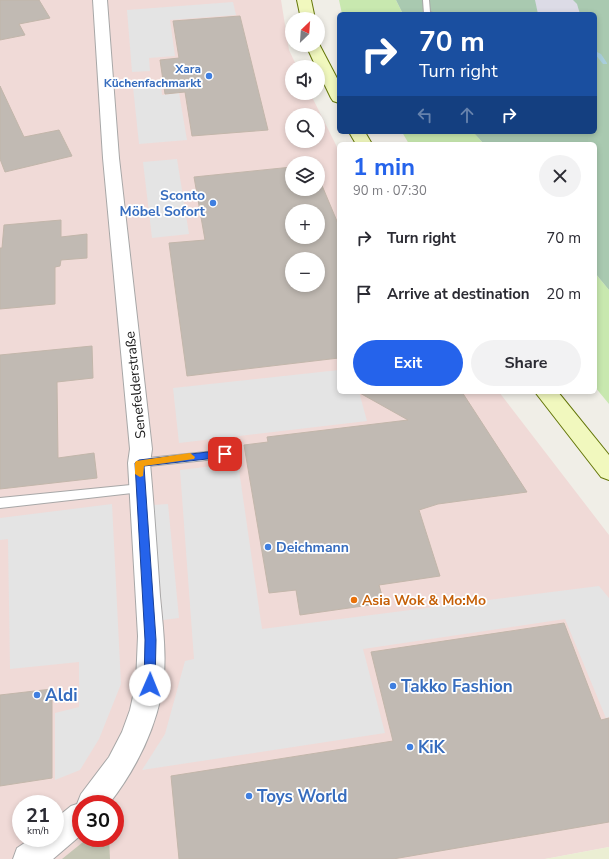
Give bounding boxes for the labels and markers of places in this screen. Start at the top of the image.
place label: Xara Küchenfachmarkt [104,61,201,91]
marker: Xara Küchenfachmarkt [204,71,214,81]
place label: Sconto Möbel Sofort [119,186,206,221]
marker: Sconto Möbel Sofort [208,198,218,208]
pin [208,437,242,471]
place label: Deichmann [276,538,349,557]
marker: Deichmann [263,542,273,552]
place label: Asia Wok & Mo:Mo [362,591,486,610]
marker: Asia Wok & Mo:Mo [349,595,359,605]
place label: Takko Fashion [401,675,513,698]
marker: Takko Fashion [388,681,398,691]
place label: Aldi [45,684,78,707]
marker: Aldi [32,690,42,700]
place label: KiK [418,736,446,759]
marker: KiK [405,742,415,752]
place label: Toys World [257,785,347,808]
marker: Toys World [244,791,254,801]

